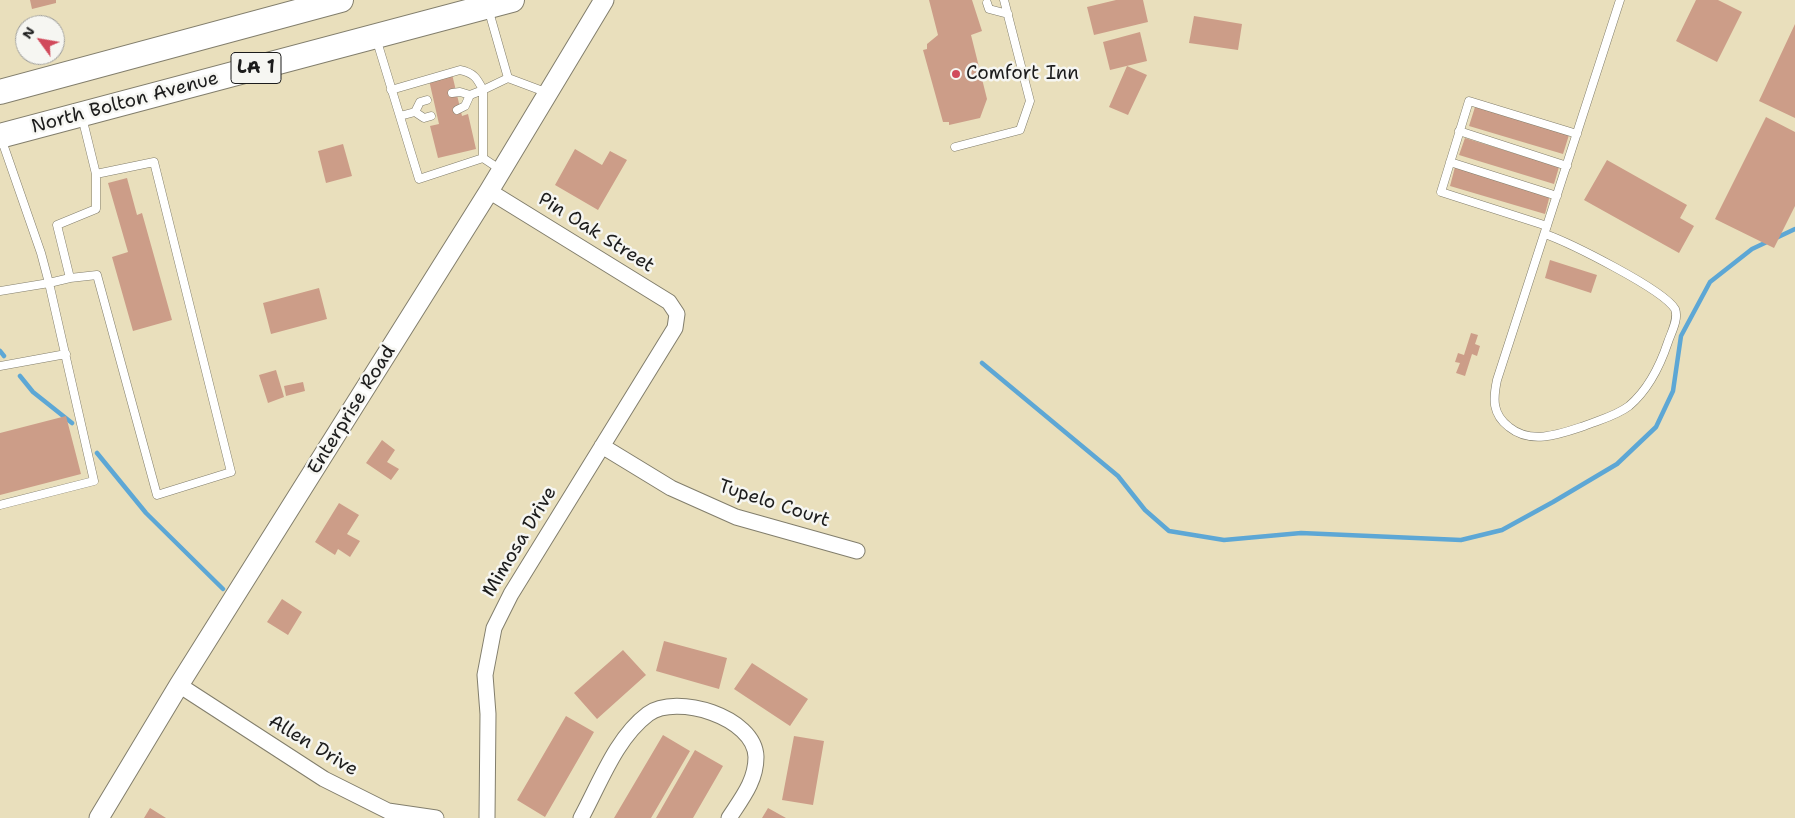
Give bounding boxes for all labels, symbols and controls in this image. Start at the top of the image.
north arrow [15,15,65,65]
text: N [18,23,39,42]
road number: LA 1 [231,52,281,84]
place label: Comfort Inn [966,63,1079,85]
street label: North Bolton Avenue [29,67,221,139]
marker: Comfort Inn [950,68,962,80]
street label: Pin Oak Street [534,188,658,278]
street label: Enterprise Road [303,341,401,479]
street label: Tupelo Court [716,475,832,533]
street label: Mimosa Drive [478,483,562,601]
street label: Allen Drive [264,710,362,782]

